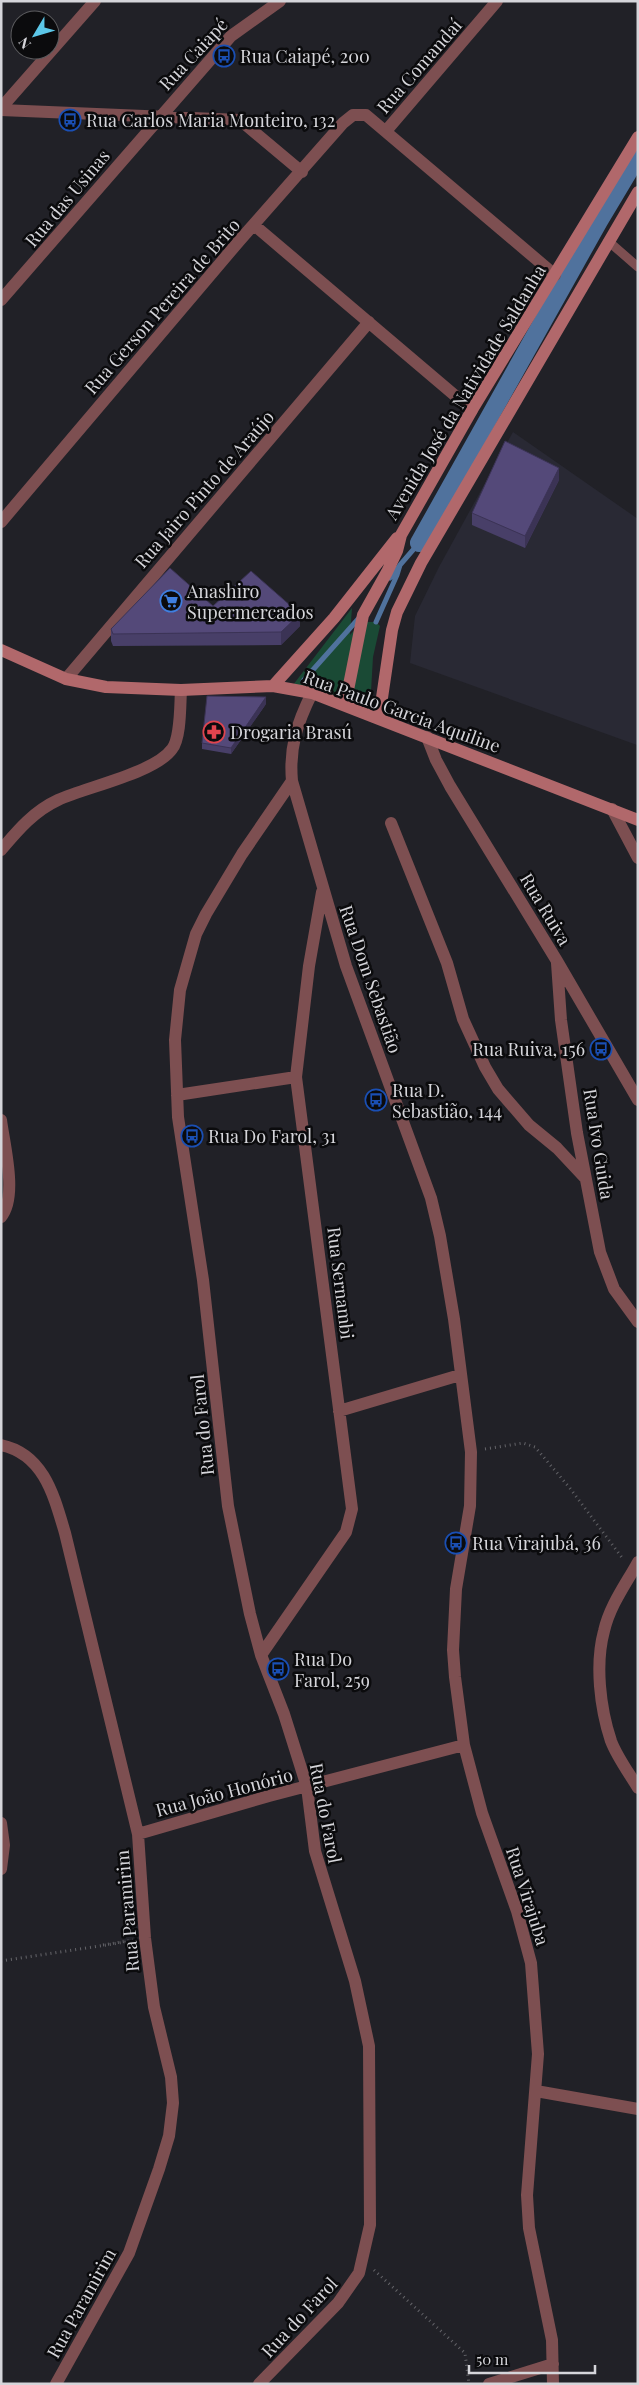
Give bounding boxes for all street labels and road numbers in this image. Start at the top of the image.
street label: Rua Caiapé [153,13,233,95]
street label: Rua Comandaí [371,14,467,118]
street label: Rua das Usinas [19,144,115,252]
street label: Rua Gerson Pereira de Brito [79,213,245,399]
street label: Avenida José da Natividade Saldanha [379,260,551,525]
street label: Rua Jairo Pinto de Araújo [129,405,279,573]
street label: Rua Paulo Garcia Aquiline [300,664,504,758]
street label: Rua Ruiva [515,868,577,950]
street label: Rua Dom Sebastião [334,902,408,1056]
street label: Rua Ivo Guida [578,1087,620,1201]
street label: Rua Sernambi [322,1225,360,1341]
street label: Rua do Farol [185,1373,219,1477]
street label: Rua do Farol [305,1761,347,1865]
street label: Rua João Honório [153,1762,295,1822]
street label: Rua Virajuba [501,1844,555,1948]
street label: Rua Paramirim [110,1849,144,1973]
street label: Rua Paramirim [41,2244,121,2362]
street label: Rua do Farol [256,2272,342,2362]

